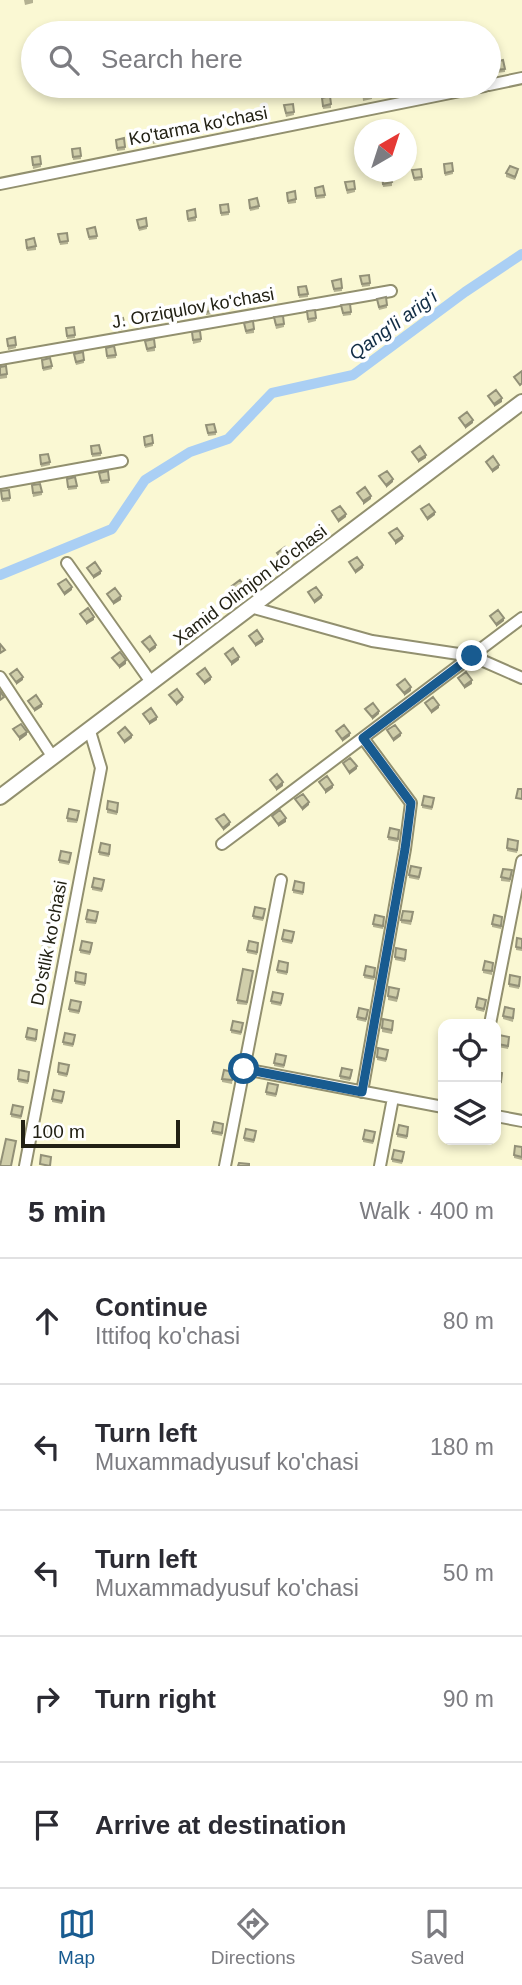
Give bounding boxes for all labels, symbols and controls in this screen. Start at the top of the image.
search box [21,21,501,98]
icon: search [45,41,83,79]
text: Search here [101,44,243,74]
street label: Ko'tarma ko'chasi [127,103,269,149]
north arrow [354,119,417,182]
street label: J. Orziqulov ko'chasi [110,284,276,332]
water label: Qang'li arig'i [345,286,442,364]
street label: Xamid Olimjon ko'chasi [170,521,330,649]
route end [456,640,487,671]
street label: Do'stlik ko'chasi [27,879,71,1007]
map controls [438,1019,501,1145]
button: locate [438,1019,501,1082]
route start [228,1053,259,1084]
button: layers [438,1082,501,1145]
scale bar [21,1117,180,1149]
text: 100 m [32,1121,85,1142]
text: 5 min [28,1195,106,1228]
text: Walk · 400 m [359,1198,494,1224]
text: Continue [95,1292,208,1322]
icon: ahead [28,1302,66,1340]
text: 80 m [443,1308,494,1334]
text: Ittifoq ko'chasi [95,1323,240,1349]
text: Turn left [95,1418,197,1448]
icon: left [28,1428,66,1466]
text: 180 m [430,1434,494,1460]
text: Muxammadyusuf ko'chasi [95,1449,359,1475]
text: Turn left [95,1544,197,1574]
icon: left [28,1554,66,1592]
text: 50 m [443,1560,494,1586]
text: Muxammadyusuf ko'chasi [95,1575,359,1601]
icon: right [28,1680,66,1718]
text: Turn right [95,1684,216,1714]
text: 90 m [443,1686,494,1712]
icon: arrive [28,1806,66,1844]
text: Arrive at destination [95,1810,346,1840]
tab: Map [58,1905,96,1969]
tab: Directions [211,1905,295,1969]
tab: Saved [410,1905,464,1969]

